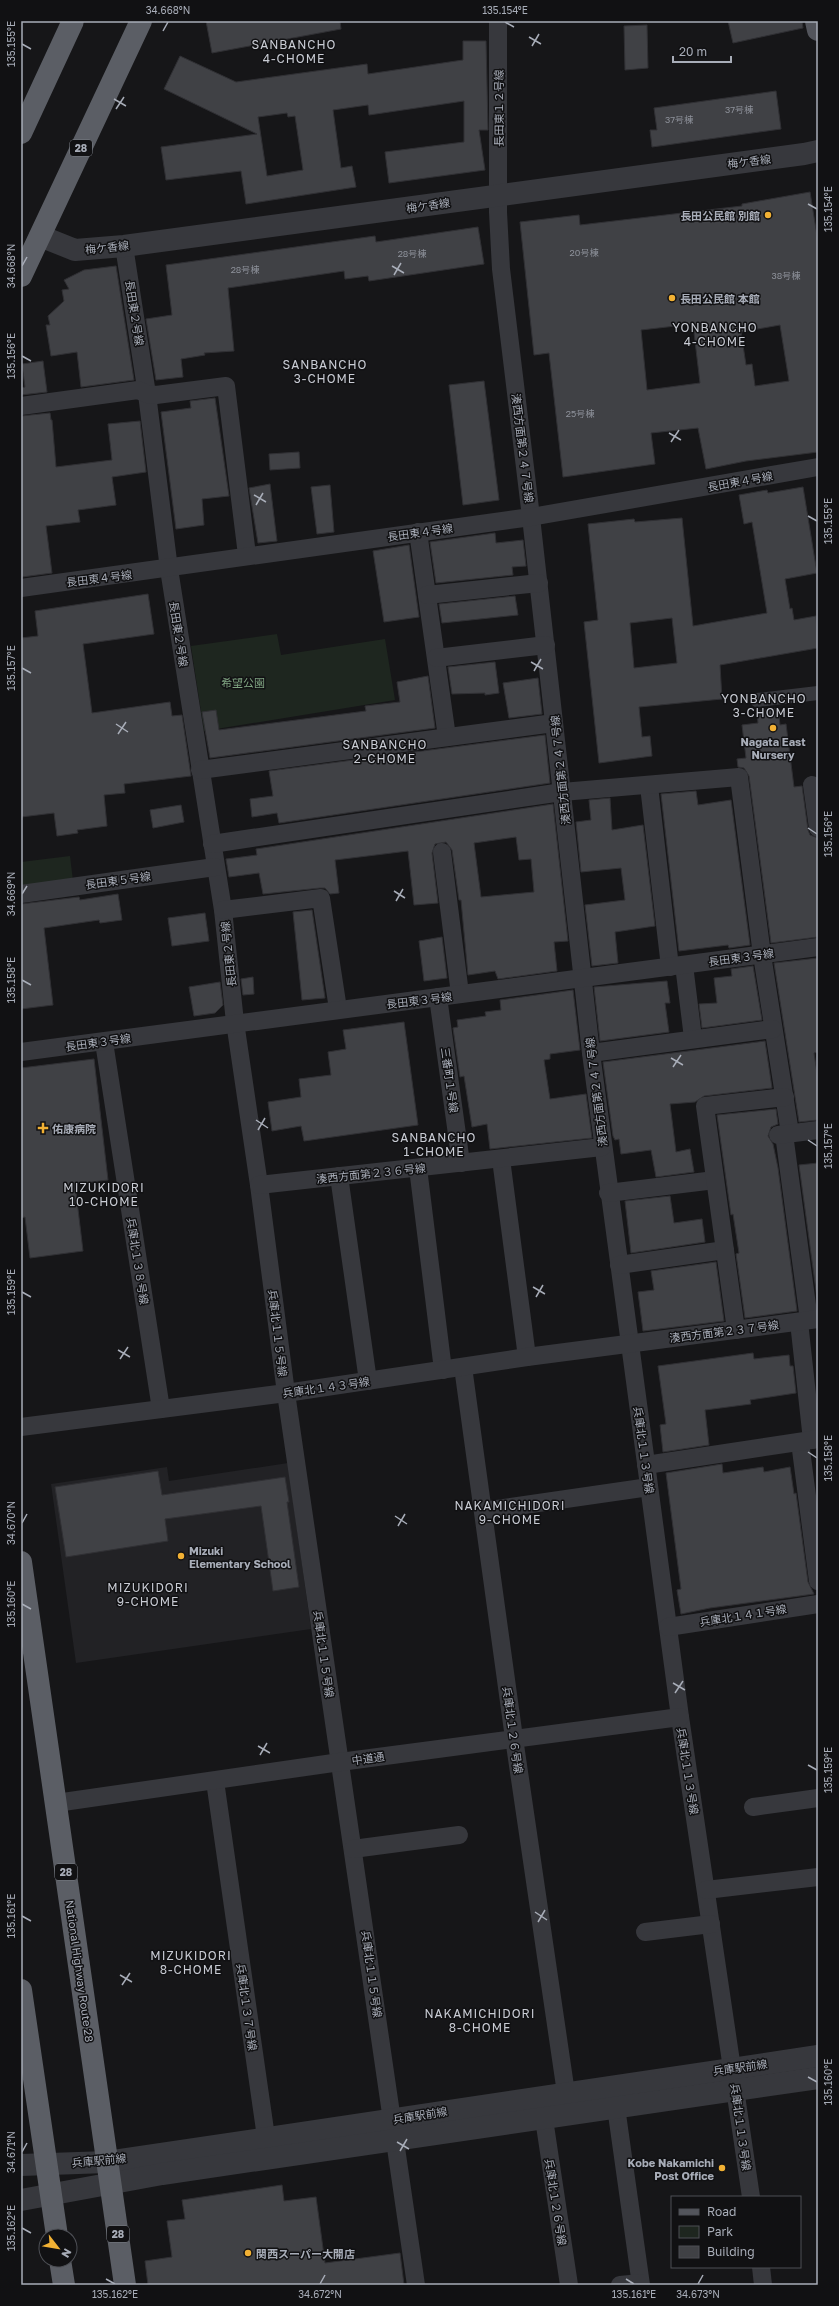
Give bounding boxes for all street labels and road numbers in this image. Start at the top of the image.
street label: 長田東１２号線 [492,70,505,147]
road number: 28 [70,140,92,156]
street label: 梅ケ香線 [726,152,772,170]
street label: 梅ケ香線 [405,196,451,214]
street label: 梅ケ香線 [84,238,130,256]
street label: 長田東２号線 [123,279,147,347]
street label: 湊西方面第２４７号線 [510,393,536,503]
street label: 長田東４号線 [706,469,774,493]
street label: 長田東４号線 [386,521,454,543]
street label: 長田東４号線 [65,568,133,588]
street label: 長田東２号線 [167,600,191,668]
street label: 湊西方面第２４７号線 [548,715,572,825]
street label: 長田東５号線 [84,869,152,891]
street label: 長田東２号線 [218,921,238,987]
street label: 長田東３号線 [707,946,775,968]
street label: 長田東３号線 [385,990,453,1010]
street label: 長田東３号線 [64,1031,132,1053]
street label: 湊西方面第２４７号線 [583,1037,609,1147]
street label: 三番町１号線 [439,1046,461,1114]
street label: 湊西方面第２３６号線 [316,1161,426,1185]
street label: 兵庫北１３８号線 [125,1217,151,1305]
street label: 兵庫北１１５号線 [266,1289,290,1377]
street label: 湊西方面第２３７号線 [669,1318,779,1344]
street label: 兵庫北１４３号線 [282,1374,370,1400]
street label: 兵庫北１１３号線 [631,1406,657,1494]
street label: 兵庫北１４１号線 [699,1602,787,1628]
street label: 兵庫北１１５号線 [311,1610,337,1698]
street label: 兵庫北１２６号線 [500,1686,526,1774]
street label: 兵庫北１１３号線 [675,1727,701,1815]
street label: 中道通 [351,1749,385,1767]
road number: 28 [55,1864,77,1880]
street label: National Highway Route 28 [64,1899,96,2043]
street label: 兵庫北１１５号線 [359,1930,385,2018]
street label: 兵庫北１３７号線 [234,1963,260,2051]
street label: 兵庫駅前線 [712,2057,768,2077]
street label: 兵庫北１１３号線 [728,2083,754,2171]
street label: 兵庫駅前線 [392,2104,448,2126]
street label: 兵庫駅前線 [71,2151,127,2169]
street label: 兵庫北１２６号線 [543,2158,569,2246]
road number: 28 [107,2226,129,2242]

